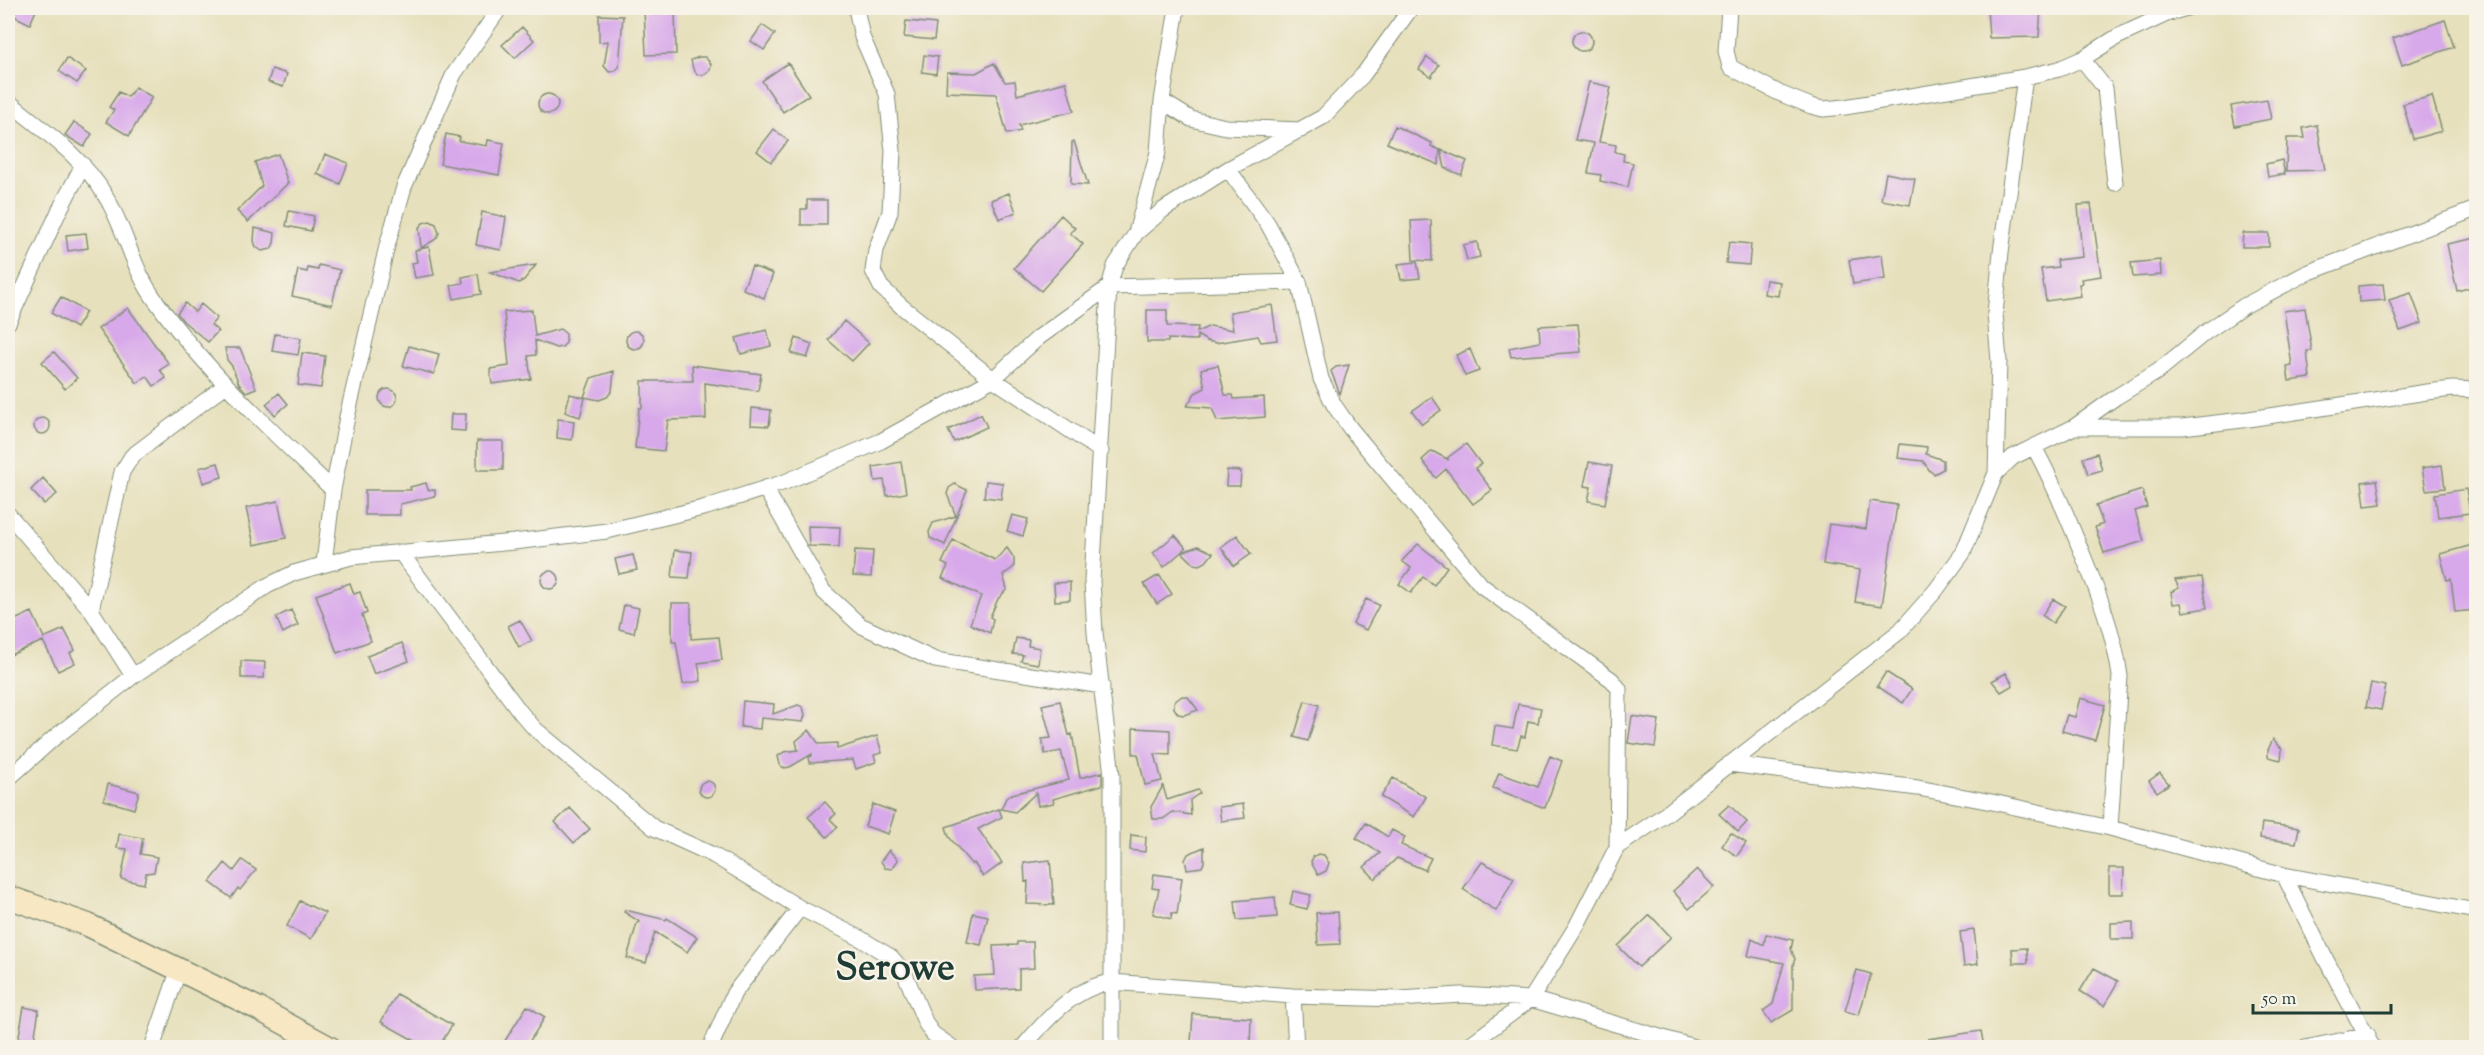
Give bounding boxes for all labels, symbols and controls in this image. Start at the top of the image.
district label: Serowe [835,943,955,997]
scale bar [2253,977,2391,1015]
text: 50 m [2261,987,2297,1013]

